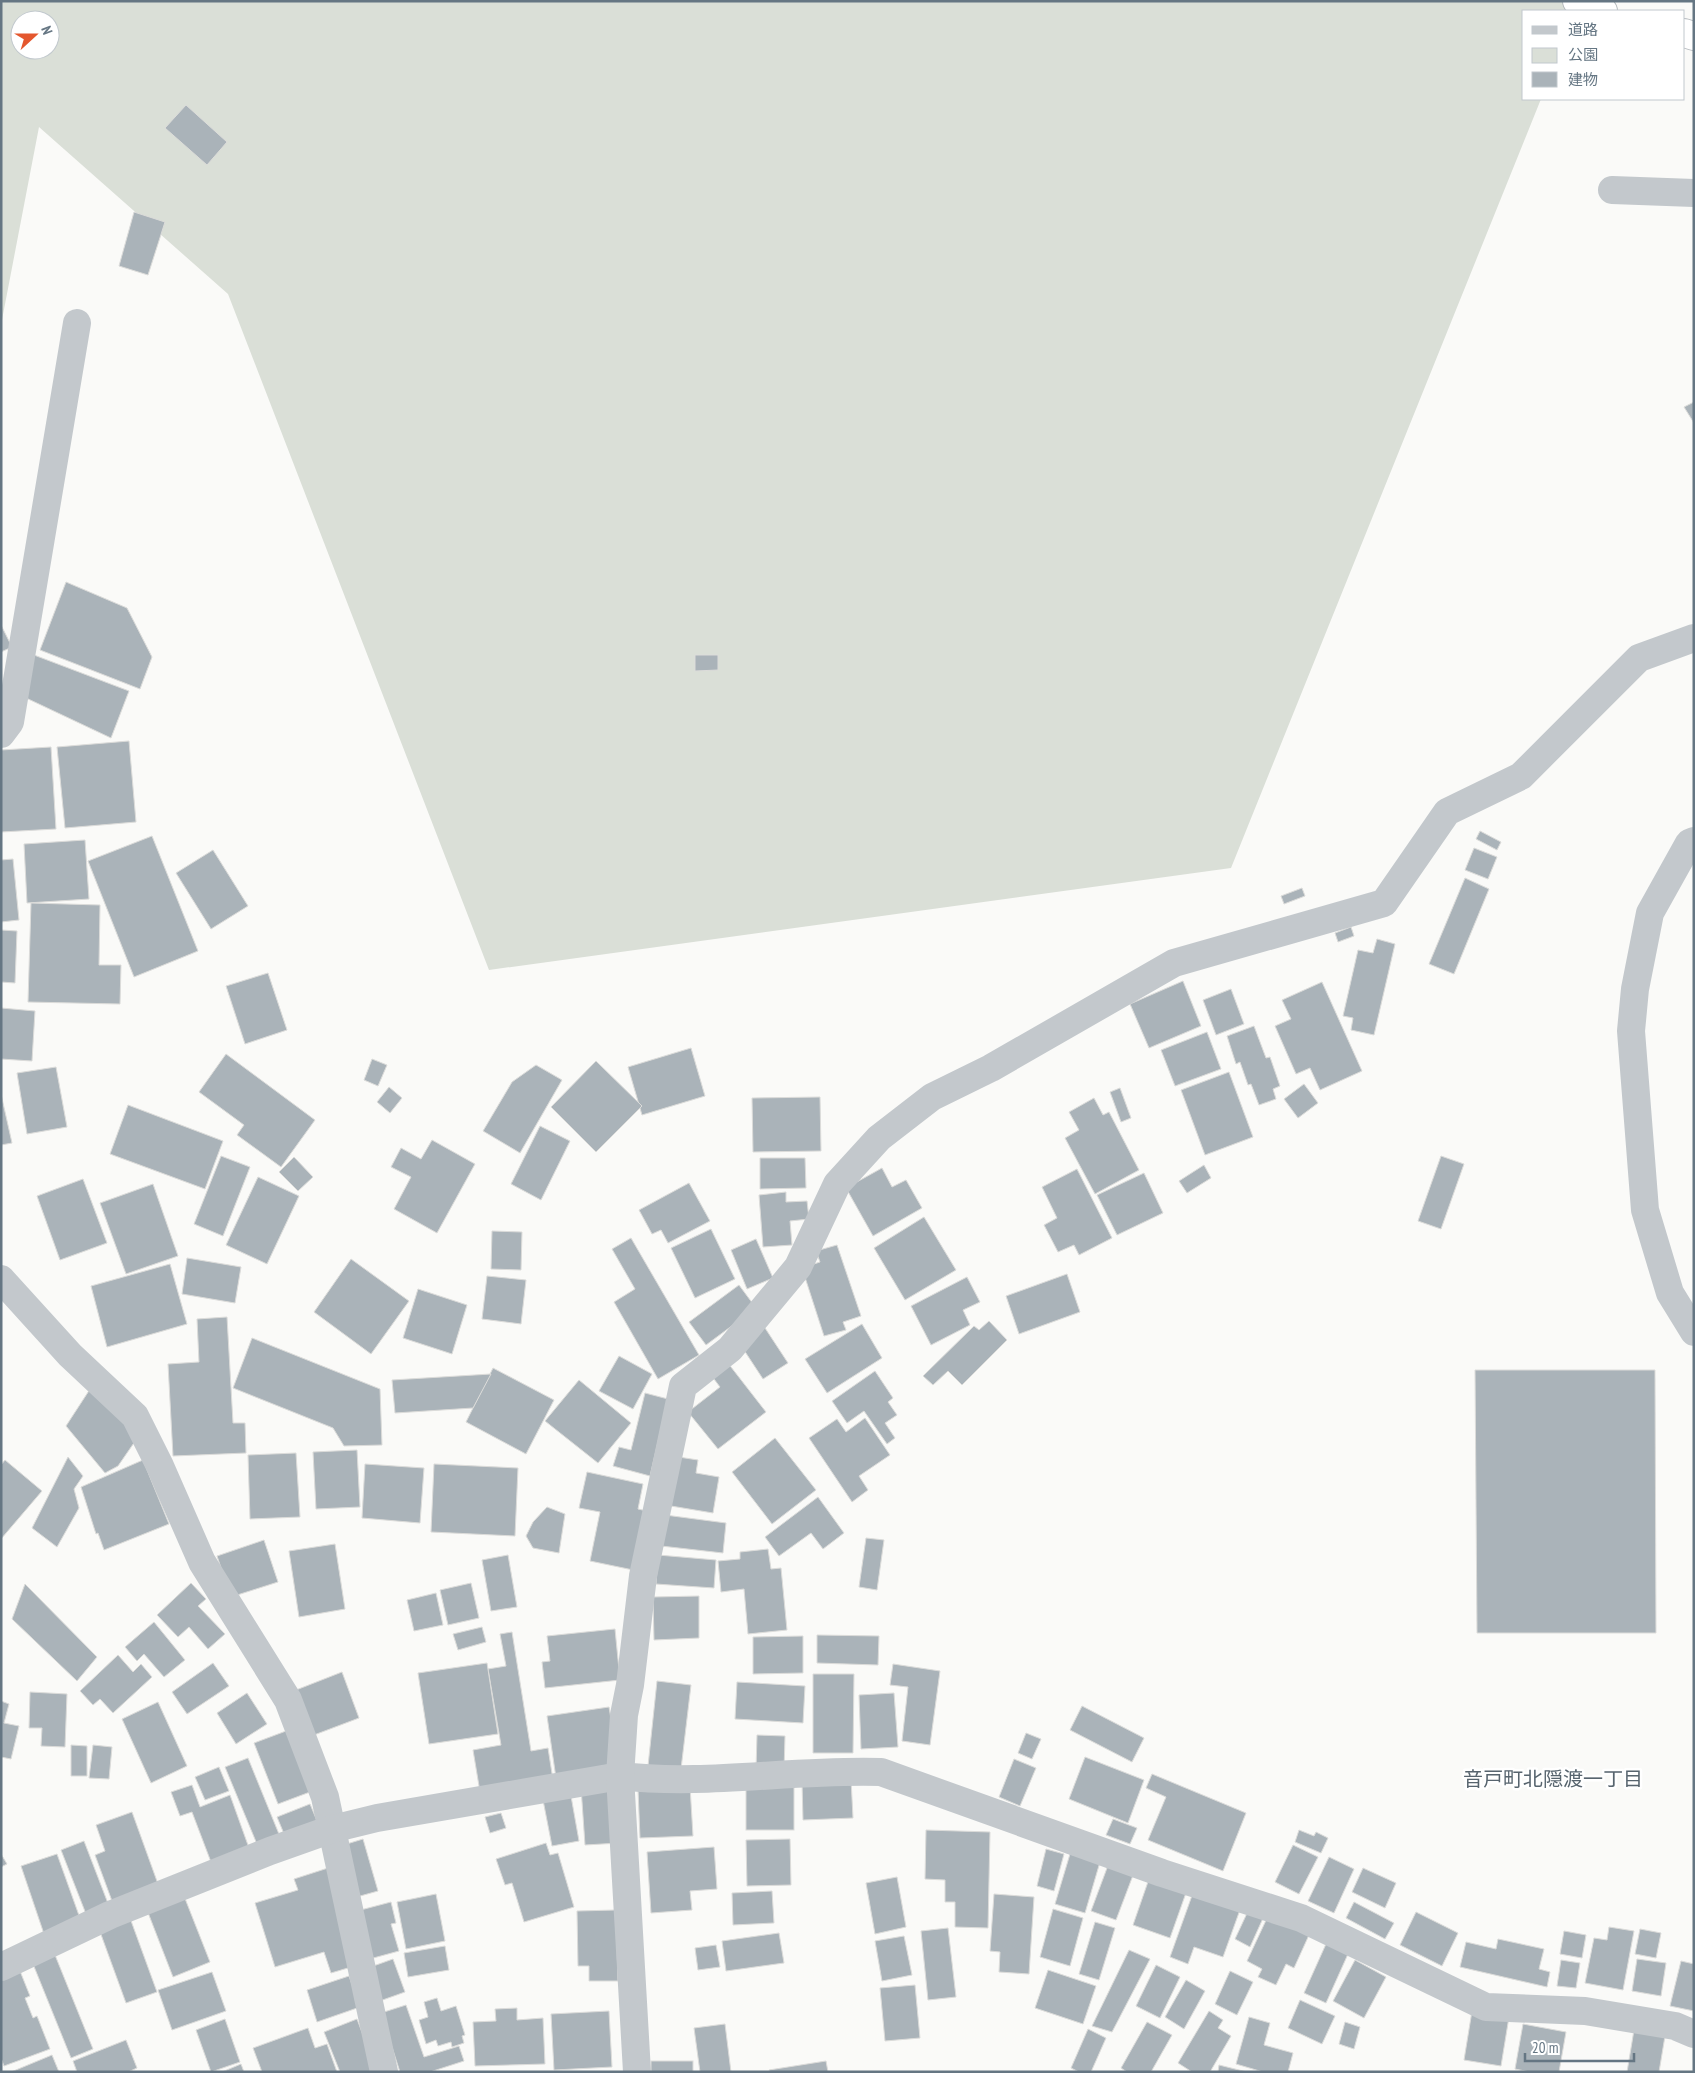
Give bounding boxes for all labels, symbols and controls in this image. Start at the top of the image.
north arrow [10,10,60,60]
legend [1522,10,1685,100]
text: 道路 [1568,20,1598,39]
text: N [37,24,57,37]
text: 公園 [1568,45,1598,64]
text: 建物 [1568,70,1598,89]
district label: 音戸町北隠渡一丁目 [1463,1766,1643,1792]
scale bar [1525,2030,1634,2062]
text: 20 m [1532,2038,1558,2057]

